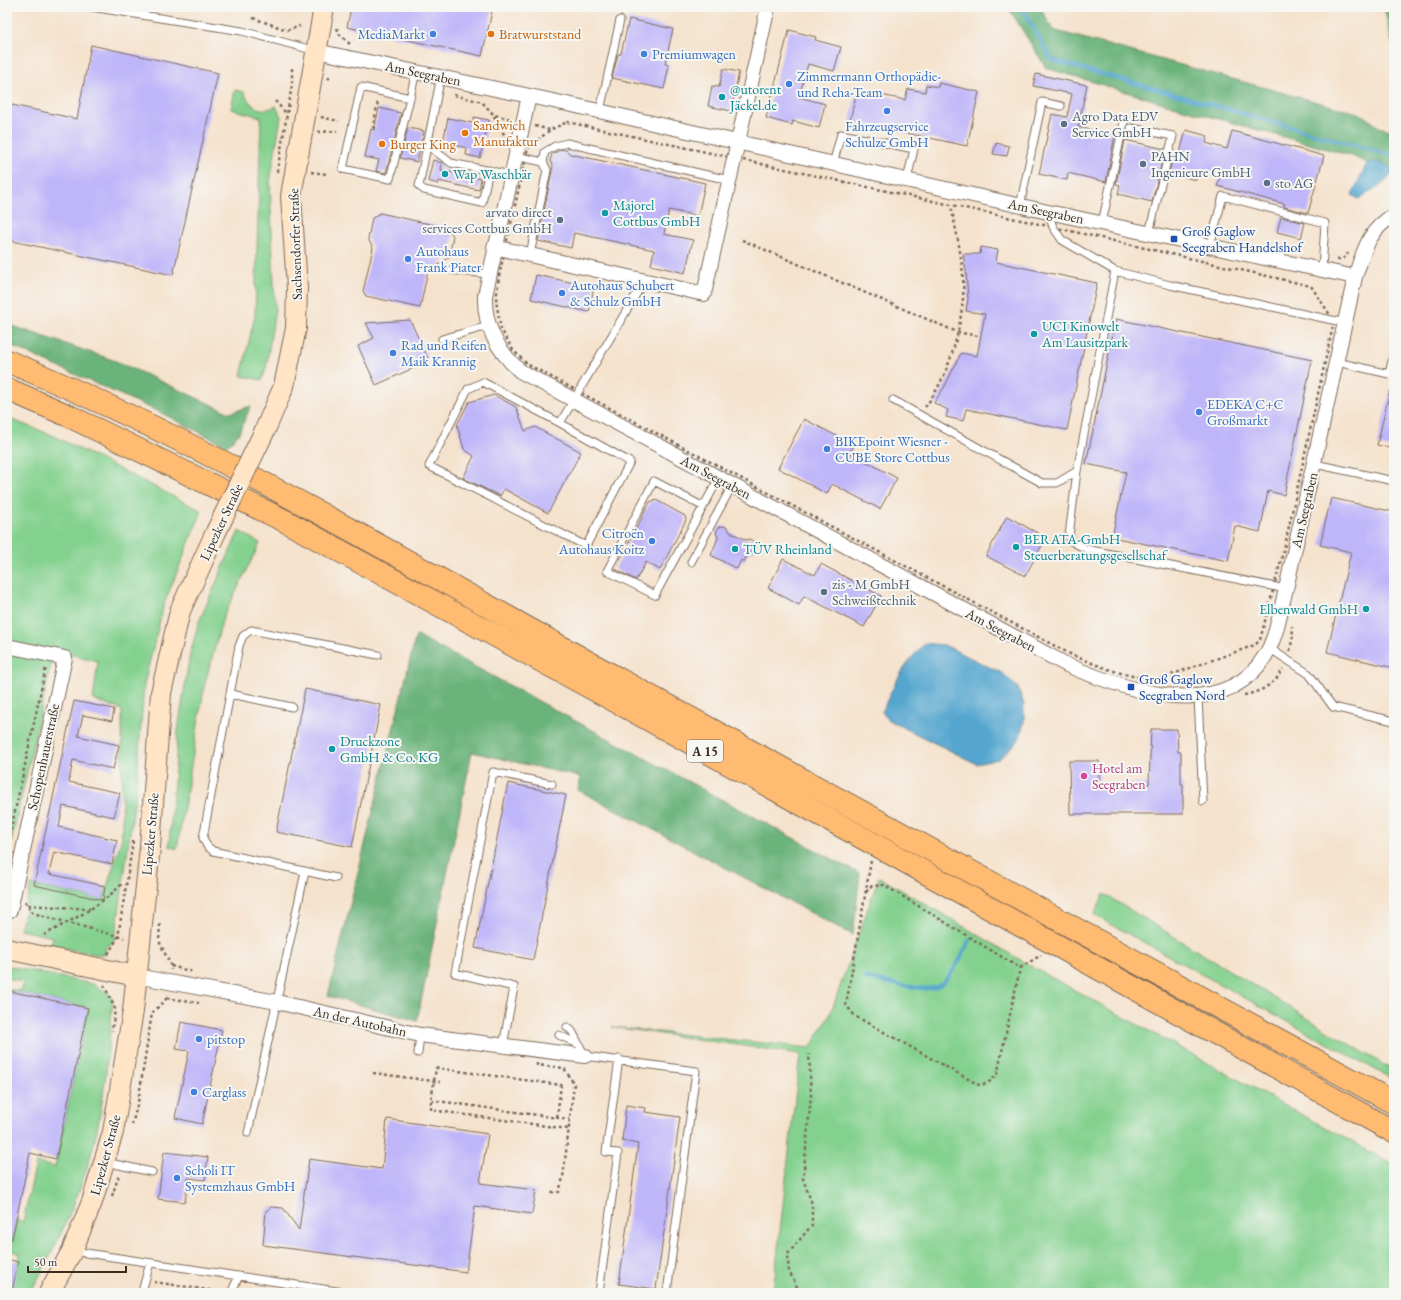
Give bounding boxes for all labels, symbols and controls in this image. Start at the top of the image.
place label: MediaMarkt [358,25,426,43]
place label: Bratwurststand [499,25,582,43]
marker: MediaMarkt [428,29,438,39]
marker: Bratwurststand [486,29,496,39]
place label: Premiumwagen [652,45,737,63]
marker: Premiumwagen [639,49,649,59]
street label: Am Seegraben [382,56,463,90]
place label: Zimmermann Orthopädie- und Reha-Team [797,67,941,101]
marker: Zimmermann Orthopädie- und Reha-Team [784,79,794,89]
place label: @utorent Jäckel.de [729,80,782,114]
marker: @utorent Jäckel.de [717,92,727,102]
marker: Fahrzeugservice Schulze GmbH [882,106,892,116]
place label: Agro Data EDV Service GmbH [1071,107,1159,141]
place label: Sandwich Manufaktur [473,116,539,150]
place label: Fahrzeugservice Schulze GmbH [845,117,929,151]
marker: Agro Data EDV Service GmbH [1059,119,1069,129]
marker: Sandwich Manufaktur [460,128,470,138]
place label: Burger King [390,135,457,153]
marker: Burger King [377,139,387,149]
place label: PAHN Ingenieure GmbH [1151,147,1251,181]
marker: PAHN Ingenieure GmbH [1138,159,1148,169]
place label: Wap Waschbär [453,165,532,183]
marker: Wap Waschbär [440,169,450,179]
place label: sto AG [1275,174,1313,192]
marker: sto AG [1262,178,1272,188]
street label: Sachsendorfer Straße [284,187,306,300]
street label: Am Seegraben [1005,194,1086,228]
place label: Majorel Cottbus GmbH [613,196,700,230]
place label: arvato direct services Cottbus GmbH [422,203,553,237]
marker: Majorel Cottbus GmbH [600,208,610,218]
marker: arvato direct services Cottbus GmbH [555,215,565,225]
place label: Groß Gaglow Seegraben Handelshof [1182,222,1303,256]
marker: Groß Gaglow Seegraben Handelshof [1169,234,1179,244]
place label: Autohaus Frank Piater [415,242,482,276]
marker: Autohaus Frank Piater [403,254,413,264]
place label: Autohaus Schubert & Schulz GmbH [569,276,675,310]
marker: Autohaus Schubert & Schulz GmbH [557,288,567,298]
place label: UCI Kinowelt Am Lausitzpark [1041,317,1128,351]
marker: UCI Kinowelt Am Lausitzpark [1029,329,1039,339]
place label: Rad und Reifen Maik Krannig [401,336,488,370]
marker: Rad und Reifen Maik Krannig [388,348,398,358]
place label: EDEKA C+C Großmarkt [1207,395,1284,429]
marker: EDEKA C+C Großmarkt [1194,407,1204,417]
place label: BIKEpoint Wiesner - CUBE Store Cottbus [835,432,950,466]
marker: BIKEpoint Wiesner - CUBE Store Cottbus [822,444,832,454]
street label: Am Seegraben [677,450,755,503]
street label: Am Seegraben [1286,470,1322,551]
street label: Lipezker Straße [195,480,247,563]
place label: Citroën Autohaus Koitz [558,524,645,558]
place label: BERATA-GmbH Steuerberatungsgesellschaf [1024,530,1168,564]
marker: Citroën Autohaus Koitz [647,536,657,546]
place label: TÜV Rheinland [743,540,833,558]
marker: BERATA-GmbH Steuerberatungsgesellschaf [1011,542,1021,552]
marker: TÜV Rheinland [730,544,740,554]
place label: zis - M GmbH Schweißtechnik [832,575,917,609]
marker: zis - M GmbH Schweißtechnik [819,587,829,597]
place label: Elbenwald GmbH [1259,600,1358,618]
street label: Am Seegraben [962,603,1040,656]
marker: Elbenwald GmbH [1361,604,1371,614]
place label: Groß Gaglow Seegraben Nord [1139,670,1226,704]
marker: Groß Gaglow Seegraben Nord [1126,682,1136,692]
street label: Schopenhauerstraße [23,702,63,812]
place label: Druckzone GmbH & Co. KG [340,732,438,766]
road number: A 15 [687,740,723,762]
marker: Druckzone GmbH & Co. KG [327,744,337,754]
place label: Hotel am Seegraben [1092,759,1146,793]
marker: Hotel am Seegraben [1079,771,1089,781]
street label: Lipezker Straße [137,791,163,876]
street label: An der Autobahn [311,1001,409,1041]
place label: pitstop [207,1030,245,1048]
marker: pitstop [194,1034,204,1044]
place label: Carglass [202,1083,247,1101]
marker: Carglass [189,1087,199,1097]
street label: Lipezker Straße [86,1112,125,1197]
place label: Scholi IT Systemzhaus GmbH [185,1161,295,1195]
marker: Scholi IT Systemzhaus GmbH [172,1173,182,1183]
scale bar [28,1248,126,1274]
text: 50 m [34,1254,58,1270]

